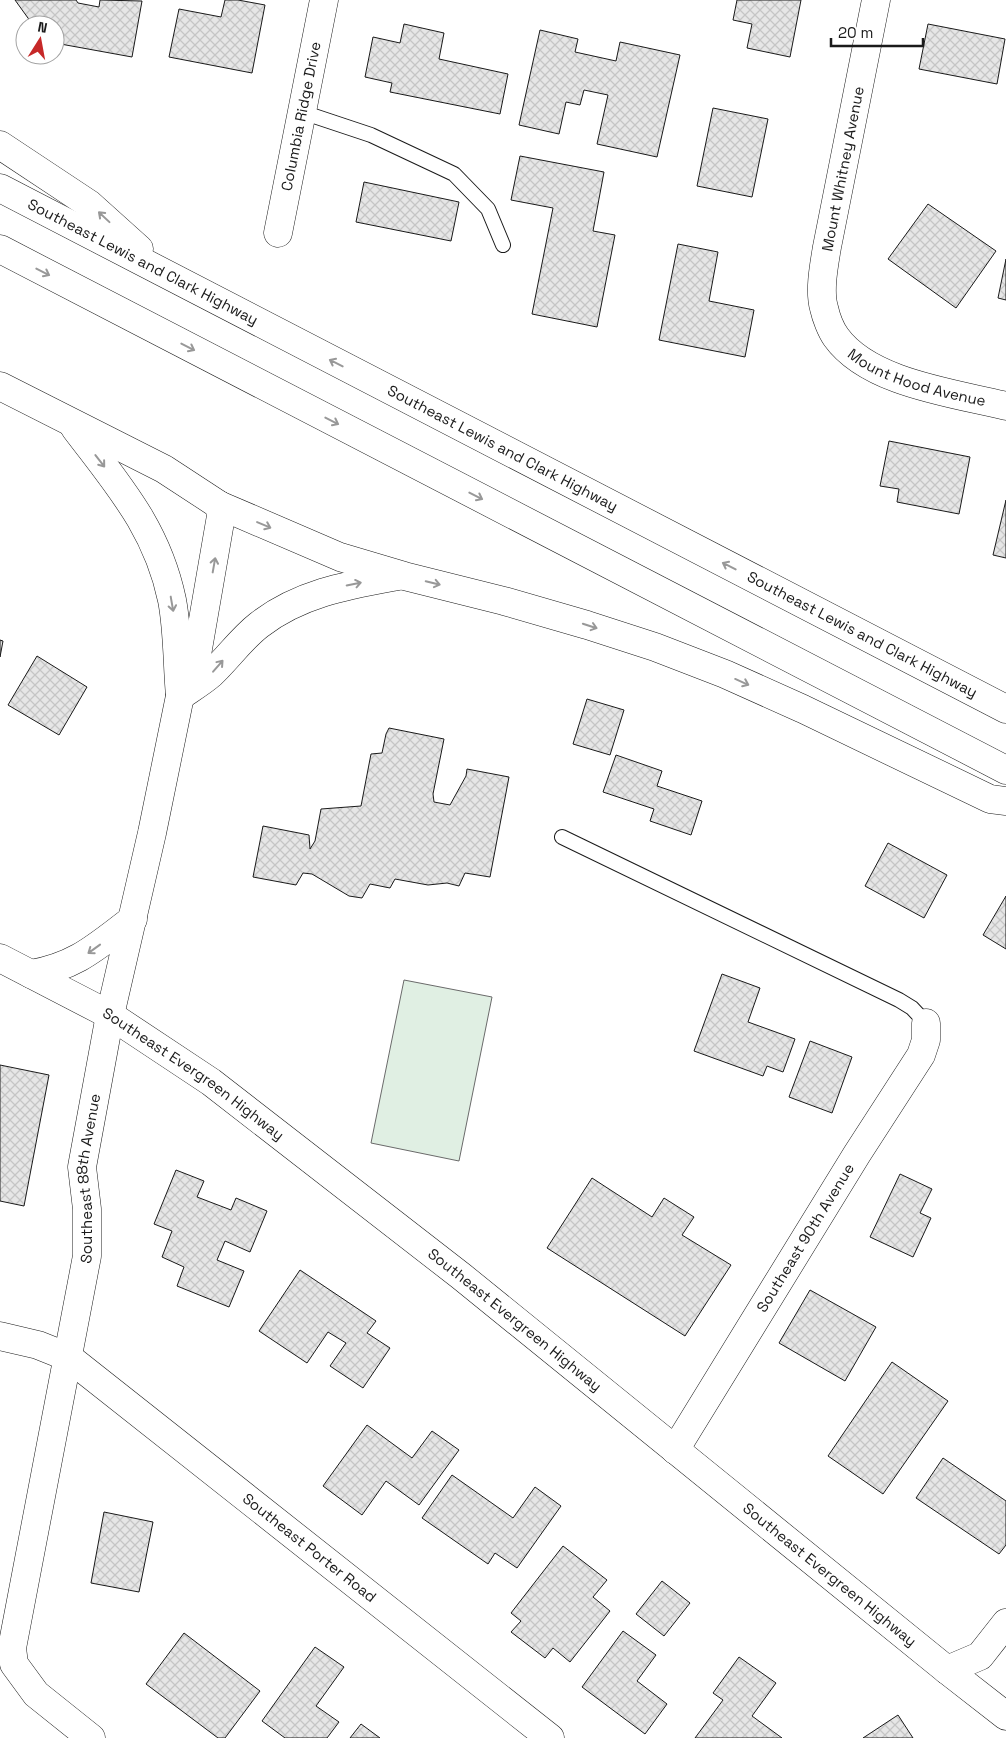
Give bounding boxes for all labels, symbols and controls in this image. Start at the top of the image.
north arrow [15,15,65,65]
scale bar [831,15,924,47]
text: N [36,18,49,37]
text: 20 m [838,23,873,42]
street label: Columbia Ridge Drive [277,40,325,192]
street label: Mount Whitney Avenue [817,85,868,253]
street label: Southeast Lewis and Clark Highway [25,194,262,329]
one-way arrow [98,211,111,223]
one-way arrow [36,267,51,277]
one-way arrow [180,342,195,352]
street label: Mount Hood Avenue [844,344,988,410]
one-way arrow [330,357,344,367]
street label: Southeast Lewis and Clark Highway [384,380,621,515]
one-way arrow [324,417,339,426]
one-way arrow [95,454,106,467]
one-way arrow [468,492,483,501]
one-way arrow [256,520,271,530]
one-way arrow [209,557,219,573]
one-way arrow [722,561,737,570]
street label: Southeast Lewis and Clark Highway [744,567,981,702]
one-way arrow [346,579,362,589]
one-way arrow [425,579,441,588]
one-way arrow [168,596,178,612]
one-way arrow [582,622,598,631]
one-way arrow [212,659,224,672]
one-way arrow [734,678,749,688]
one-way arrow [88,943,101,954]
street label: Southeast Evergreen Highway [100,1003,288,1144]
street label: Southeast 88th Avenue [72,1092,104,1265]
street label: Southeast 90th Avenue [752,1160,858,1316]
street label: Southeast Evergreen Highway [424,1244,606,1395]
street label: Southeast Porter Road [239,1489,380,1606]
street label: Southeast Evergreen Highway [739,1498,921,1650]

